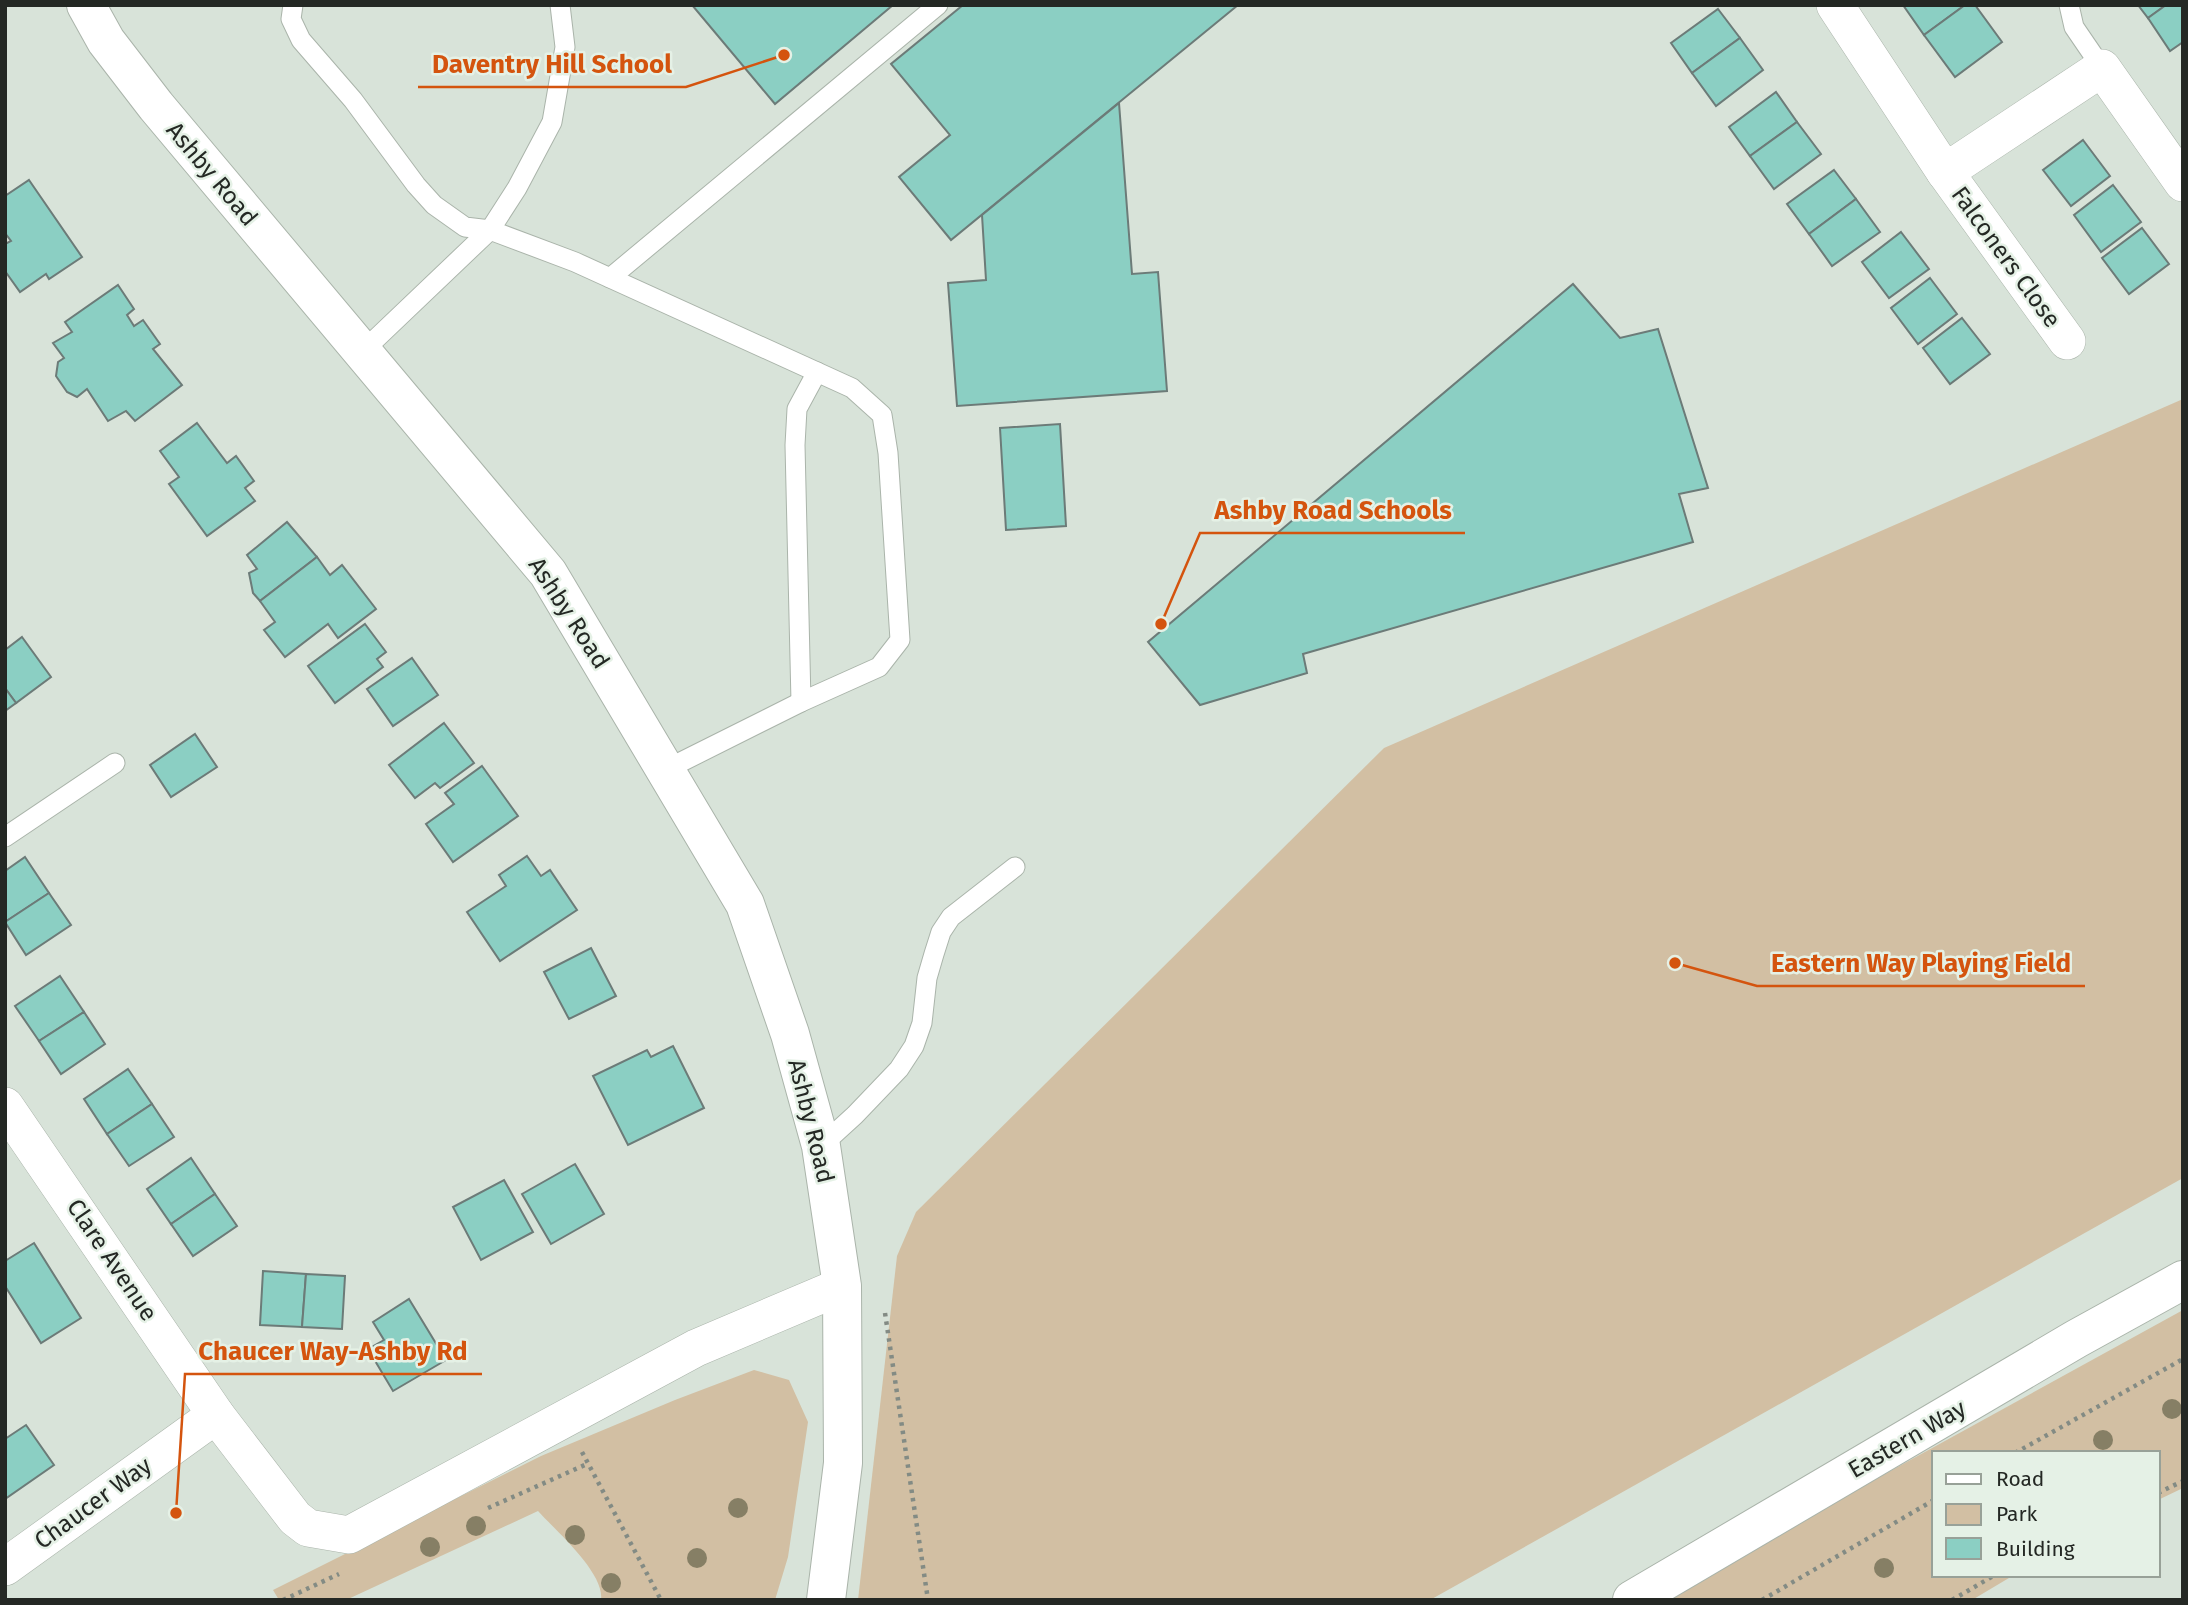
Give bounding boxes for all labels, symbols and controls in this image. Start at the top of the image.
callout: Daventry Hill School [418,40,686,87]
text: Daventry Hill School [432,49,672,80]
street label: Ashby Road [161,116,263,232]
street label: Falconers Close [1946,181,2066,333]
callout: Ashby Road Schools [1200,486,1465,533]
text: Ashby Road Schools [1213,495,1452,526]
street label: Ashby Road [523,552,615,674]
callout: Eastern Way Playing Field [1757,939,2085,986]
text: Eastern Way Playing Field [1771,948,2071,979]
street label: Ashby Road [782,1056,840,1186]
street label: Clare Avenue [61,1194,163,1326]
callout: Chaucer Way-Ashby Rd [185,1327,482,1374]
text: Chaucer Way-Ashby Rd [198,1336,468,1367]
street label: Eastern Way [1843,1394,1971,1484]
street label: Chaucer Way [29,1451,157,1555]
legend [1932,1451,2160,1577]
text: Road [1996,1466,2044,1492]
text: Park [1996,1501,2038,1527]
text: Building [1996,1536,2075,1562]

